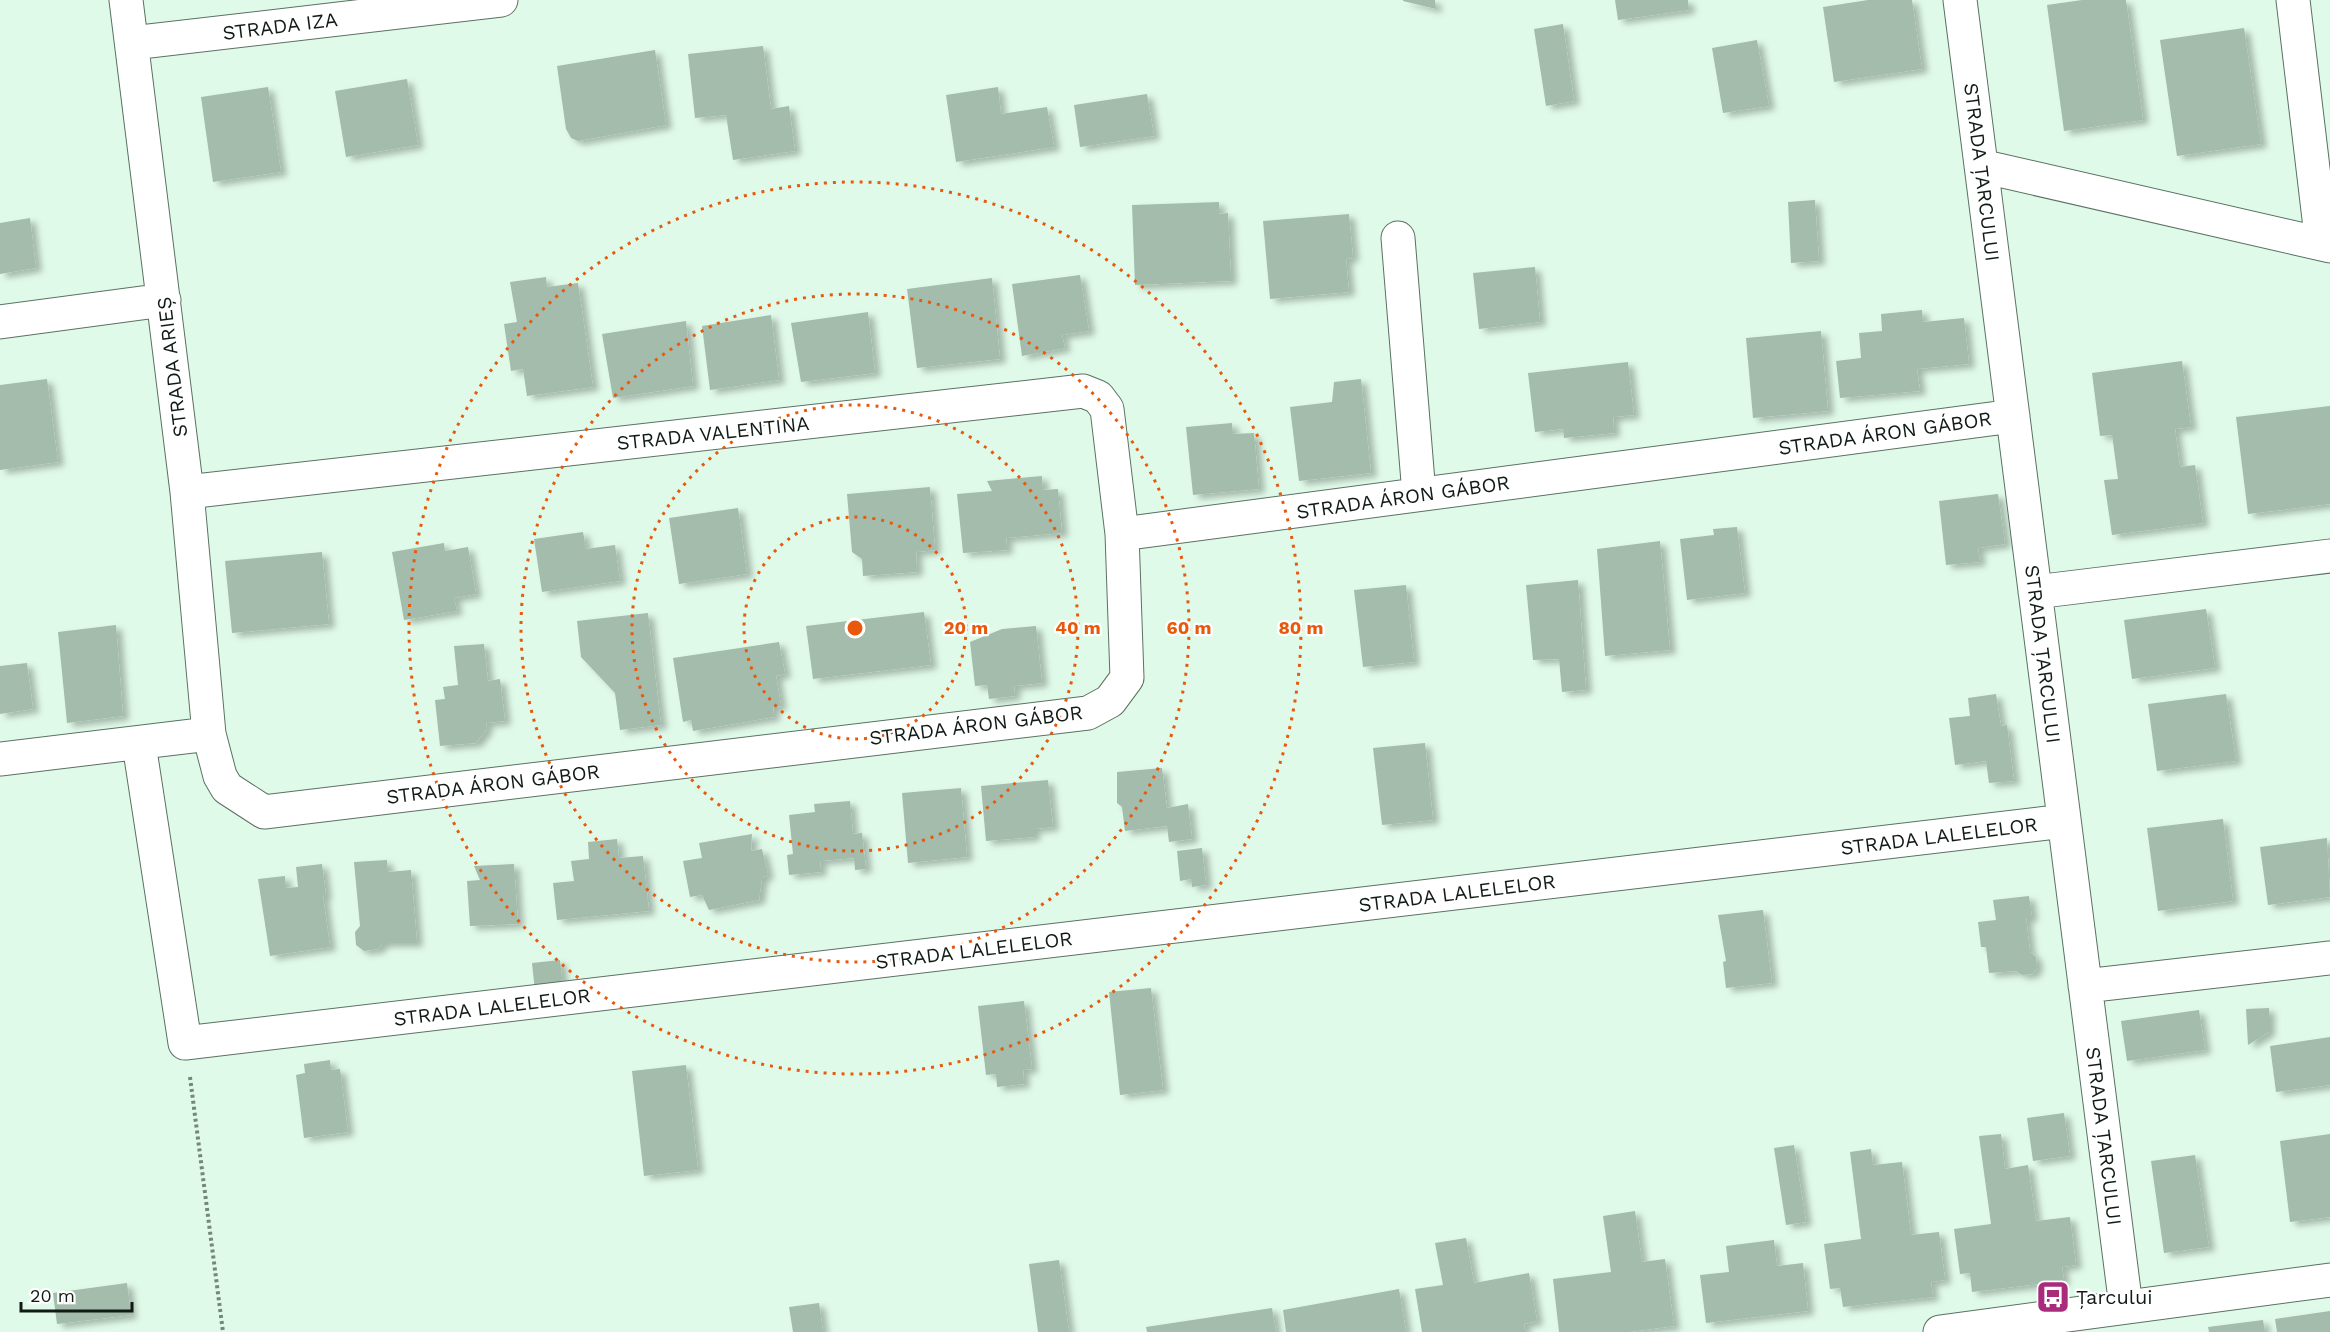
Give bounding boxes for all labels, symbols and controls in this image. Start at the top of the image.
street label: STRADA IZA [221,7,339,45]
street label: STRADA ȚARCULUI [1959,81,2005,263]
street label: STRADA ARIEȘ [151,295,193,439]
street label: STRADA ÁRON GÁBOR [1777,406,1993,460]
street label: STRADA VALENTINA [615,411,811,455]
street label: STRADA ÁRON GÁBOR [1295,470,1511,524]
street label: STRADA ȚARCULUI [2020,563,2066,745]
text: 20 m [944,617,988,638]
text: 40 m [1055,617,1101,638]
text: 60 m [1167,617,1211,638]
text: 80 m [1279,617,1323,638]
centre of rings [845,618,865,638]
street label: STRADA ÁRON GÁBOR [868,700,1084,750]
street label: STRADA ÁRON GÁBOR [385,759,601,809]
street label: STRADA LALELELOR [1839,812,2039,860]
street label: STRADA LALELELOR [1357,869,1557,917]
street label: STRADA LALELELOR [874,926,1074,974]
street label: STRADA LALELELOR [392,983,592,1031]
street label: STRADA ȚARCULUI [2081,1045,2127,1227]
scale bar [21,1275,132,1313]
bus stop icon: Țarcului [2035,1279,2071,1315]
text: 20 m [30,1285,75,1306]
place label: Țarcului [2076,1285,2153,1309]

